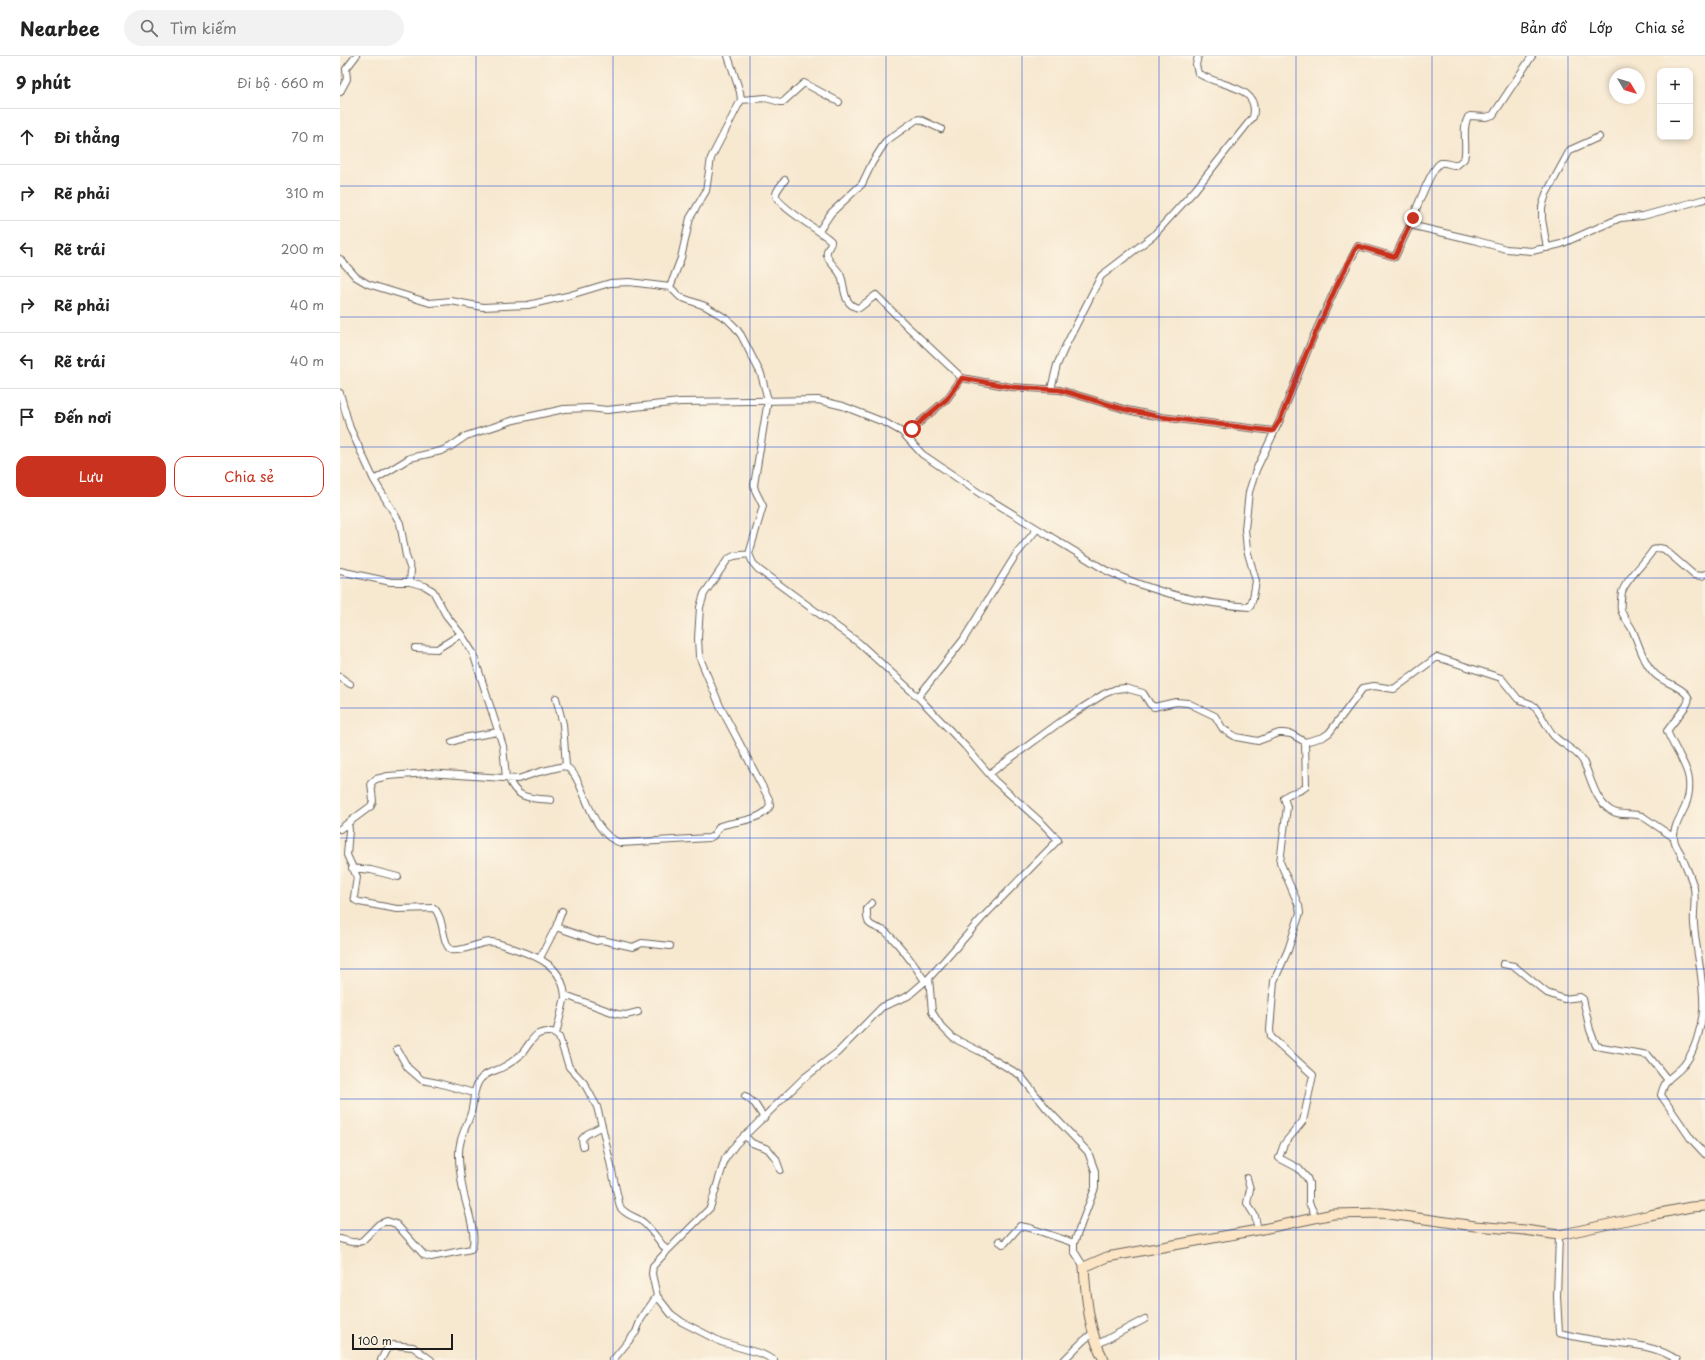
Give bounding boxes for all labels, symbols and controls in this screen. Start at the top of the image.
search box [124,10,404,46]
text: Nearbee [20,14,100,42]
text: Tìm kiếm [170,16,237,39]
icon: search [138,17,160,39]
text: Bản đồ [1520,17,1567,38]
text: Lớp [1589,17,1613,38]
text: Chia sẻ [1635,17,1685,38]
north arrow [1609,68,1645,104]
map controls [1657,68,1693,140]
button: + [1657,68,1693,104]
text: 9 phút [16,69,71,95]
text: Đi bộ · 660 m [237,73,324,92]
button: − [1657,104,1693,140]
text: Đi thẳng [54,125,120,148]
icon: ahead [16,126,38,148]
text: 70 m [291,127,324,146]
text: Rẽ phải [54,181,110,204]
icon: right [16,182,38,204]
text: 310 m [285,183,324,202]
route end [1404,209,1422,227]
text: Rẽ trái [54,237,105,260]
icon: left [16,238,38,260]
text: 200 m [281,239,324,258]
text: Rẽ phải [54,293,110,316]
icon: right [16,294,38,316]
text: 40 m [290,295,324,314]
text: Rẽ trái [54,349,105,372]
icon: left [16,350,38,372]
text: 40 m [290,351,324,370]
text: Đến nơi [54,405,111,428]
icon: arrive [16,406,38,428]
route start [903,420,921,438]
button: Lưu [16,456,166,497]
button: Chia sẻ [174,456,324,497]
scale bar [352,1332,453,1351]
text: 100 m [358,1332,392,1349]

